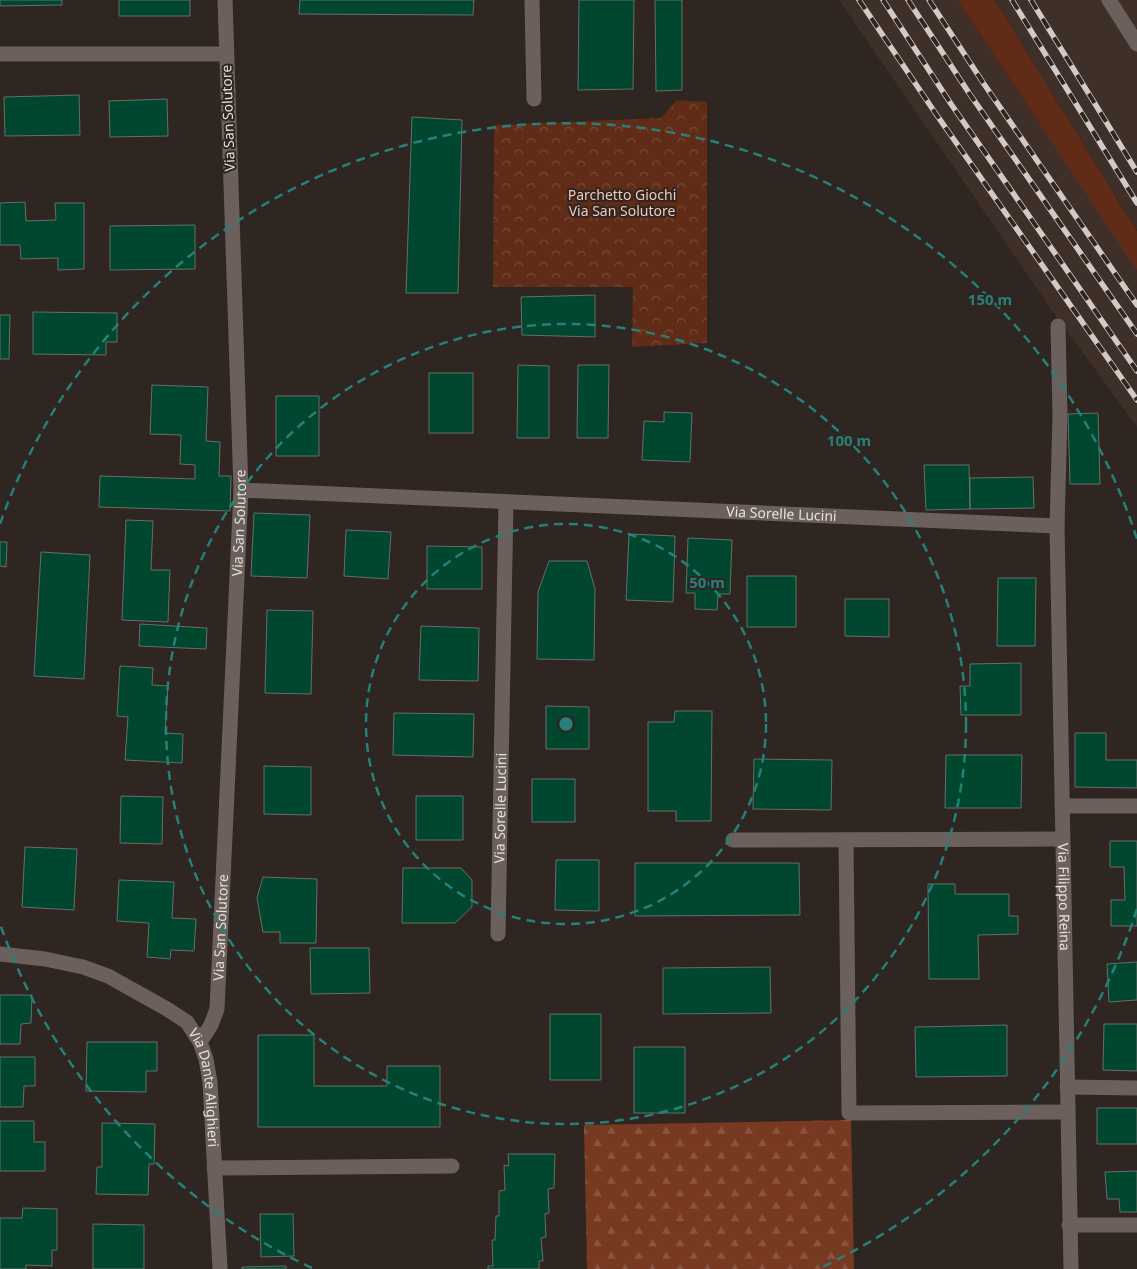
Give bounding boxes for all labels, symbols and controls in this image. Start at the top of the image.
street label: Via San Solutore [216,64,239,172]
park label: Parchetto Giochi Via San Solutore [568,185,676,220]
text: 150 m [968,289,1012,309]
text: 100 m [827,430,871,450]
street label: Via San Solutore [227,469,250,577]
street label: Via Sorelle Lucini [726,501,837,525]
text: 50 m [689,572,725,592]
centre of rings [557,715,575,733]
street label: Via Sorelle Lucini [489,753,510,863]
street label: Via Filippo Reina [1054,843,1075,951]
street label: Via San Solutore [208,874,232,981]
street label: Via Dante Alighieri [184,1024,223,1148]

